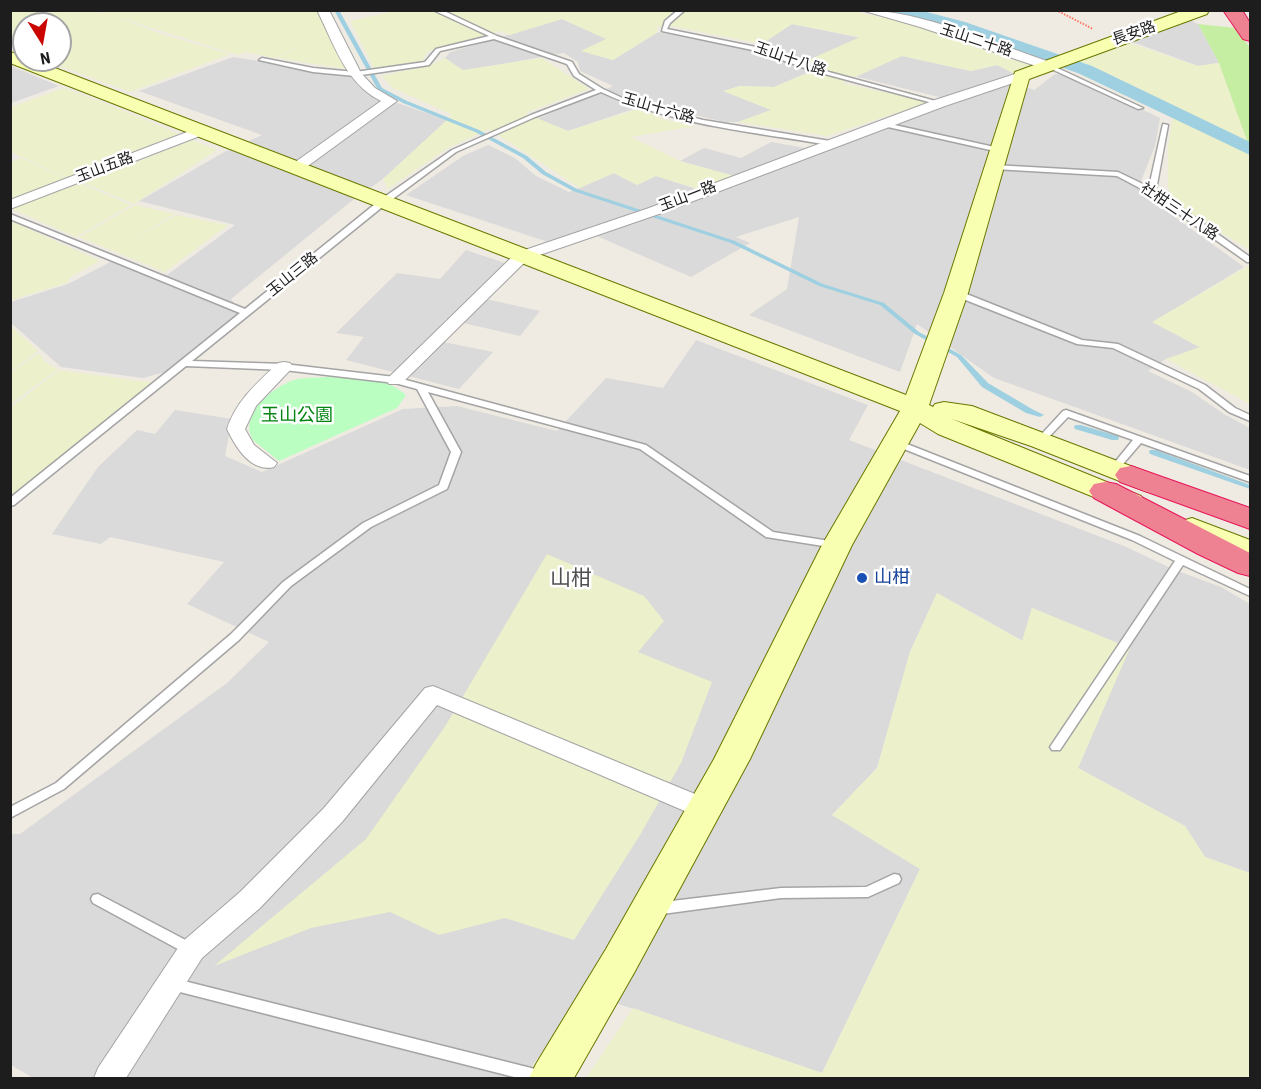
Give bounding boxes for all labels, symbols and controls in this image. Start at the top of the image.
north arrow [12,12,72,72]
street label: 長安路 [1110,18,1158,50]
street label: 玉山二十路 [938,21,1014,61]
street label: 玉山十八路 [752,39,828,81]
text: N [39,48,52,68]
street label: 玉山十六路 [619,90,697,128]
street label: 玉山五路 [74,149,136,187]
street label: 玉山一路 [657,178,719,216]
street label: 社柑三十八路 [1137,179,1221,245]
street label: 玉山三路 [264,249,322,301]
park label: 玉山公園 [261,405,333,427]
district label: 山柑 [550,567,592,593]
place label: 山柑 [874,567,910,589]
marker: 山柑 [855,571,869,585]

